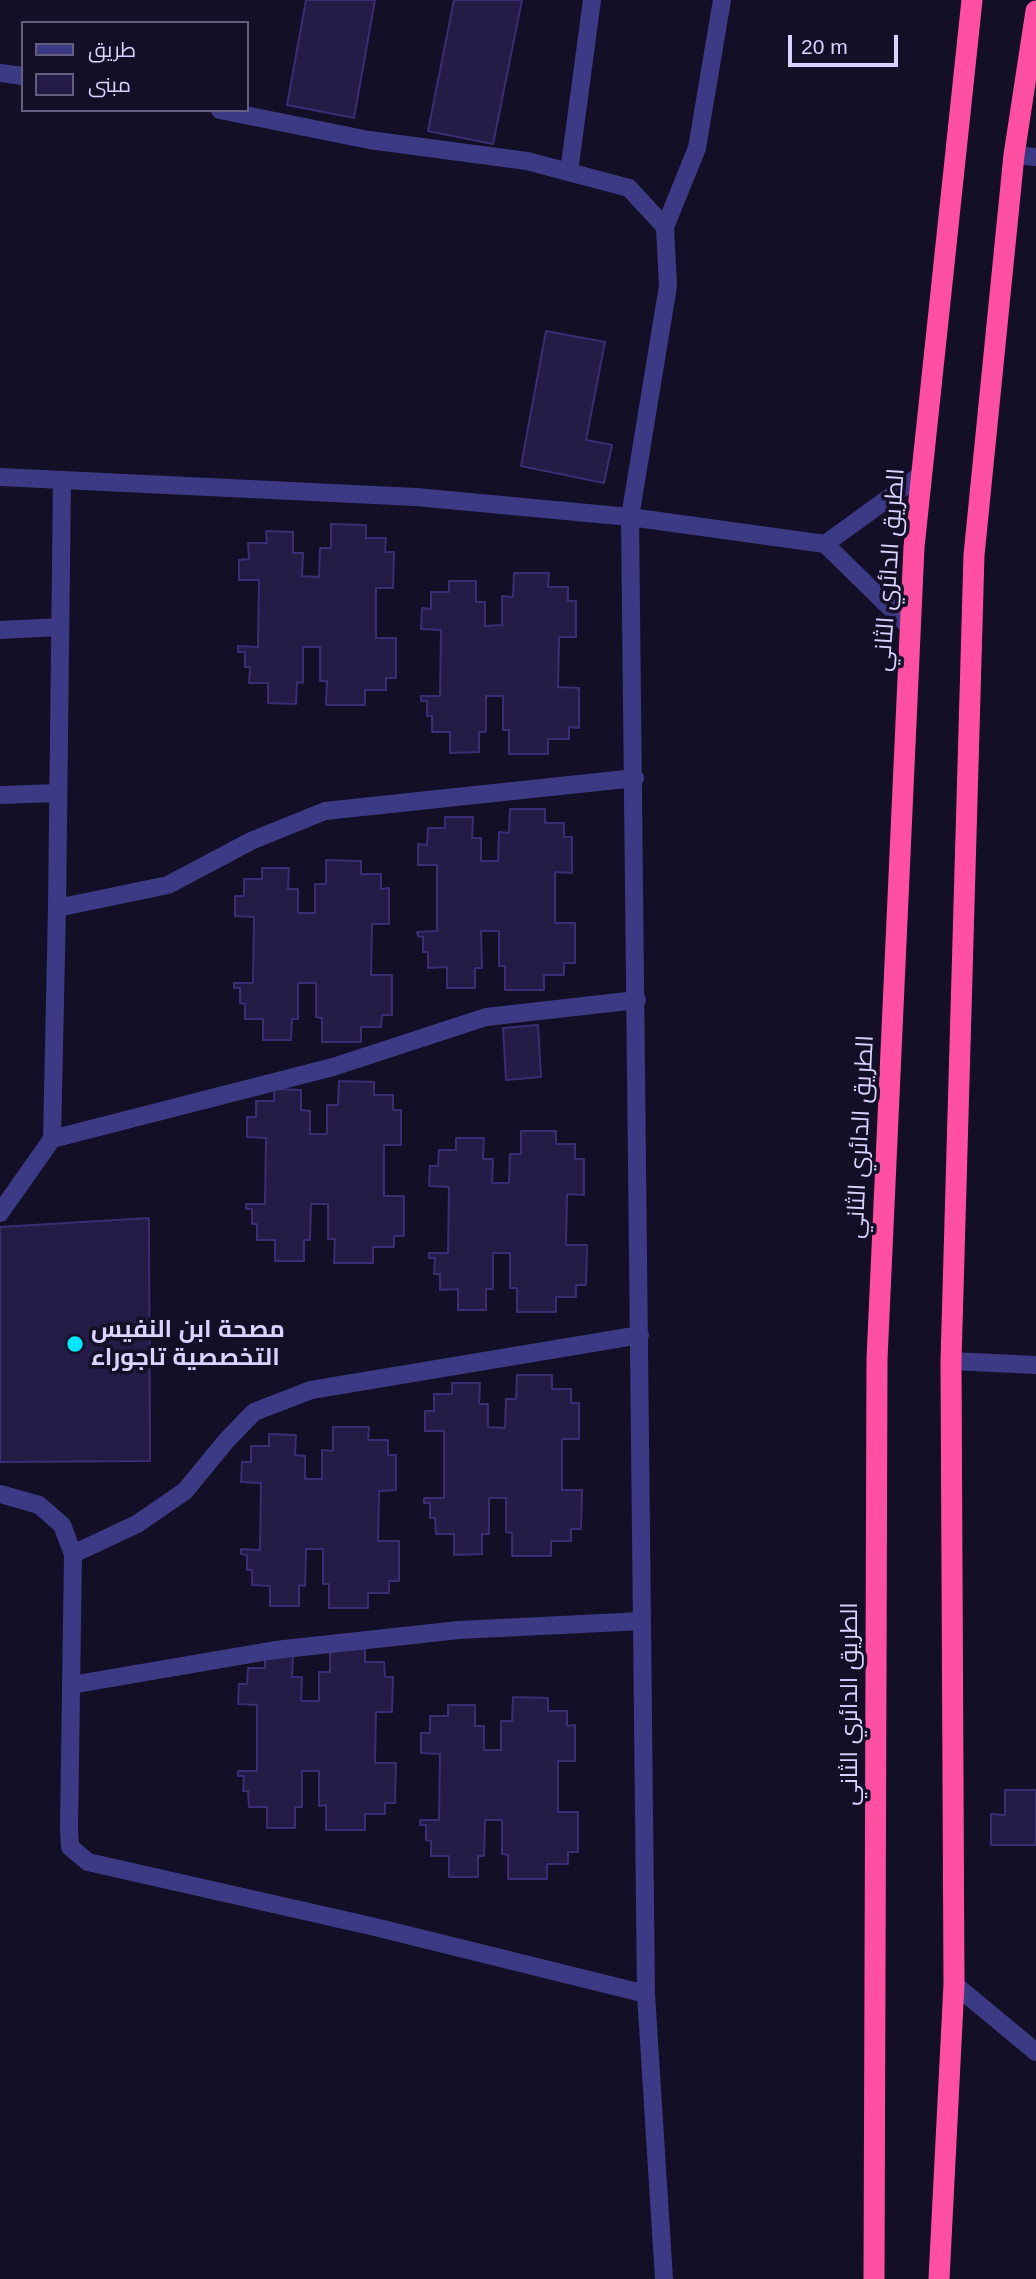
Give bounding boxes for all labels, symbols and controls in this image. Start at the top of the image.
legend [21,21,248,112]
scale bar [791,21,901,65]
text: 20 m [801,35,848,58]
text: طريق [88,38,136,61]
text: مبنى [88,73,131,96]
street label: الطريق الدائري الثاني [869,467,911,673]
street label: الطريق الدائري الثاني [841,1035,881,1239]
place label: مصحة ابن النفيس التخصصية تاجوراء [91,1316,285,1372]
marker: مصحة ابن النفيس التخصصية تاجوراء [65,1334,85,1354]
street label: الطريق الدائري الثاني [836,1602,864,1806]

